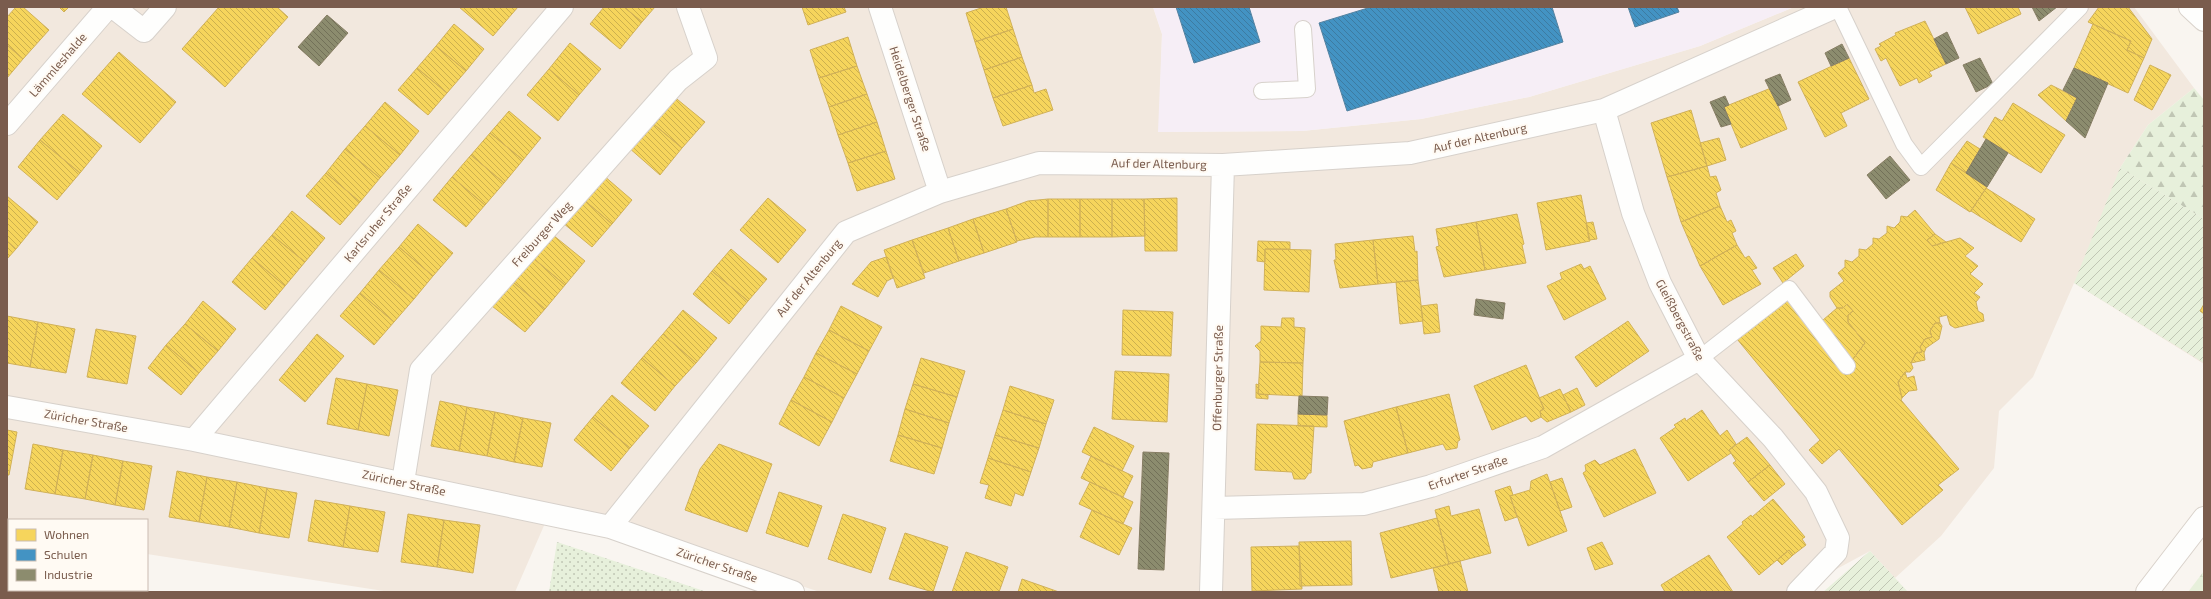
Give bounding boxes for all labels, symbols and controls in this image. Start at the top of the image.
street label: Lämmleshalde [26,29,89,99]
street label: Heidelberger Straße [887,44,935,153]
street label: Auf der Altenburg [1432,119,1528,155]
street label: Auf der Altenburg [1111,155,1207,171]
street label: Karlsruher Straße [340,180,414,264]
street label: Freiburger Weg [508,197,575,269]
street label: Auf der Altenburg [773,236,844,319]
street label: Gleißbergstraße [1654,277,1708,363]
street label: Offenburger Straße [1209,325,1225,431]
street label: Züricher Straße [43,406,129,434]
street label: Erfurter Straße [1426,452,1509,492]
street label: Züricher Straße [361,466,447,498]
legend [8,519,148,591]
text: Wohnen [44,527,89,541]
street label: Züricher Straße [675,544,760,585]
text: Schulen [44,547,87,561]
text: Industrie [44,567,93,581]

